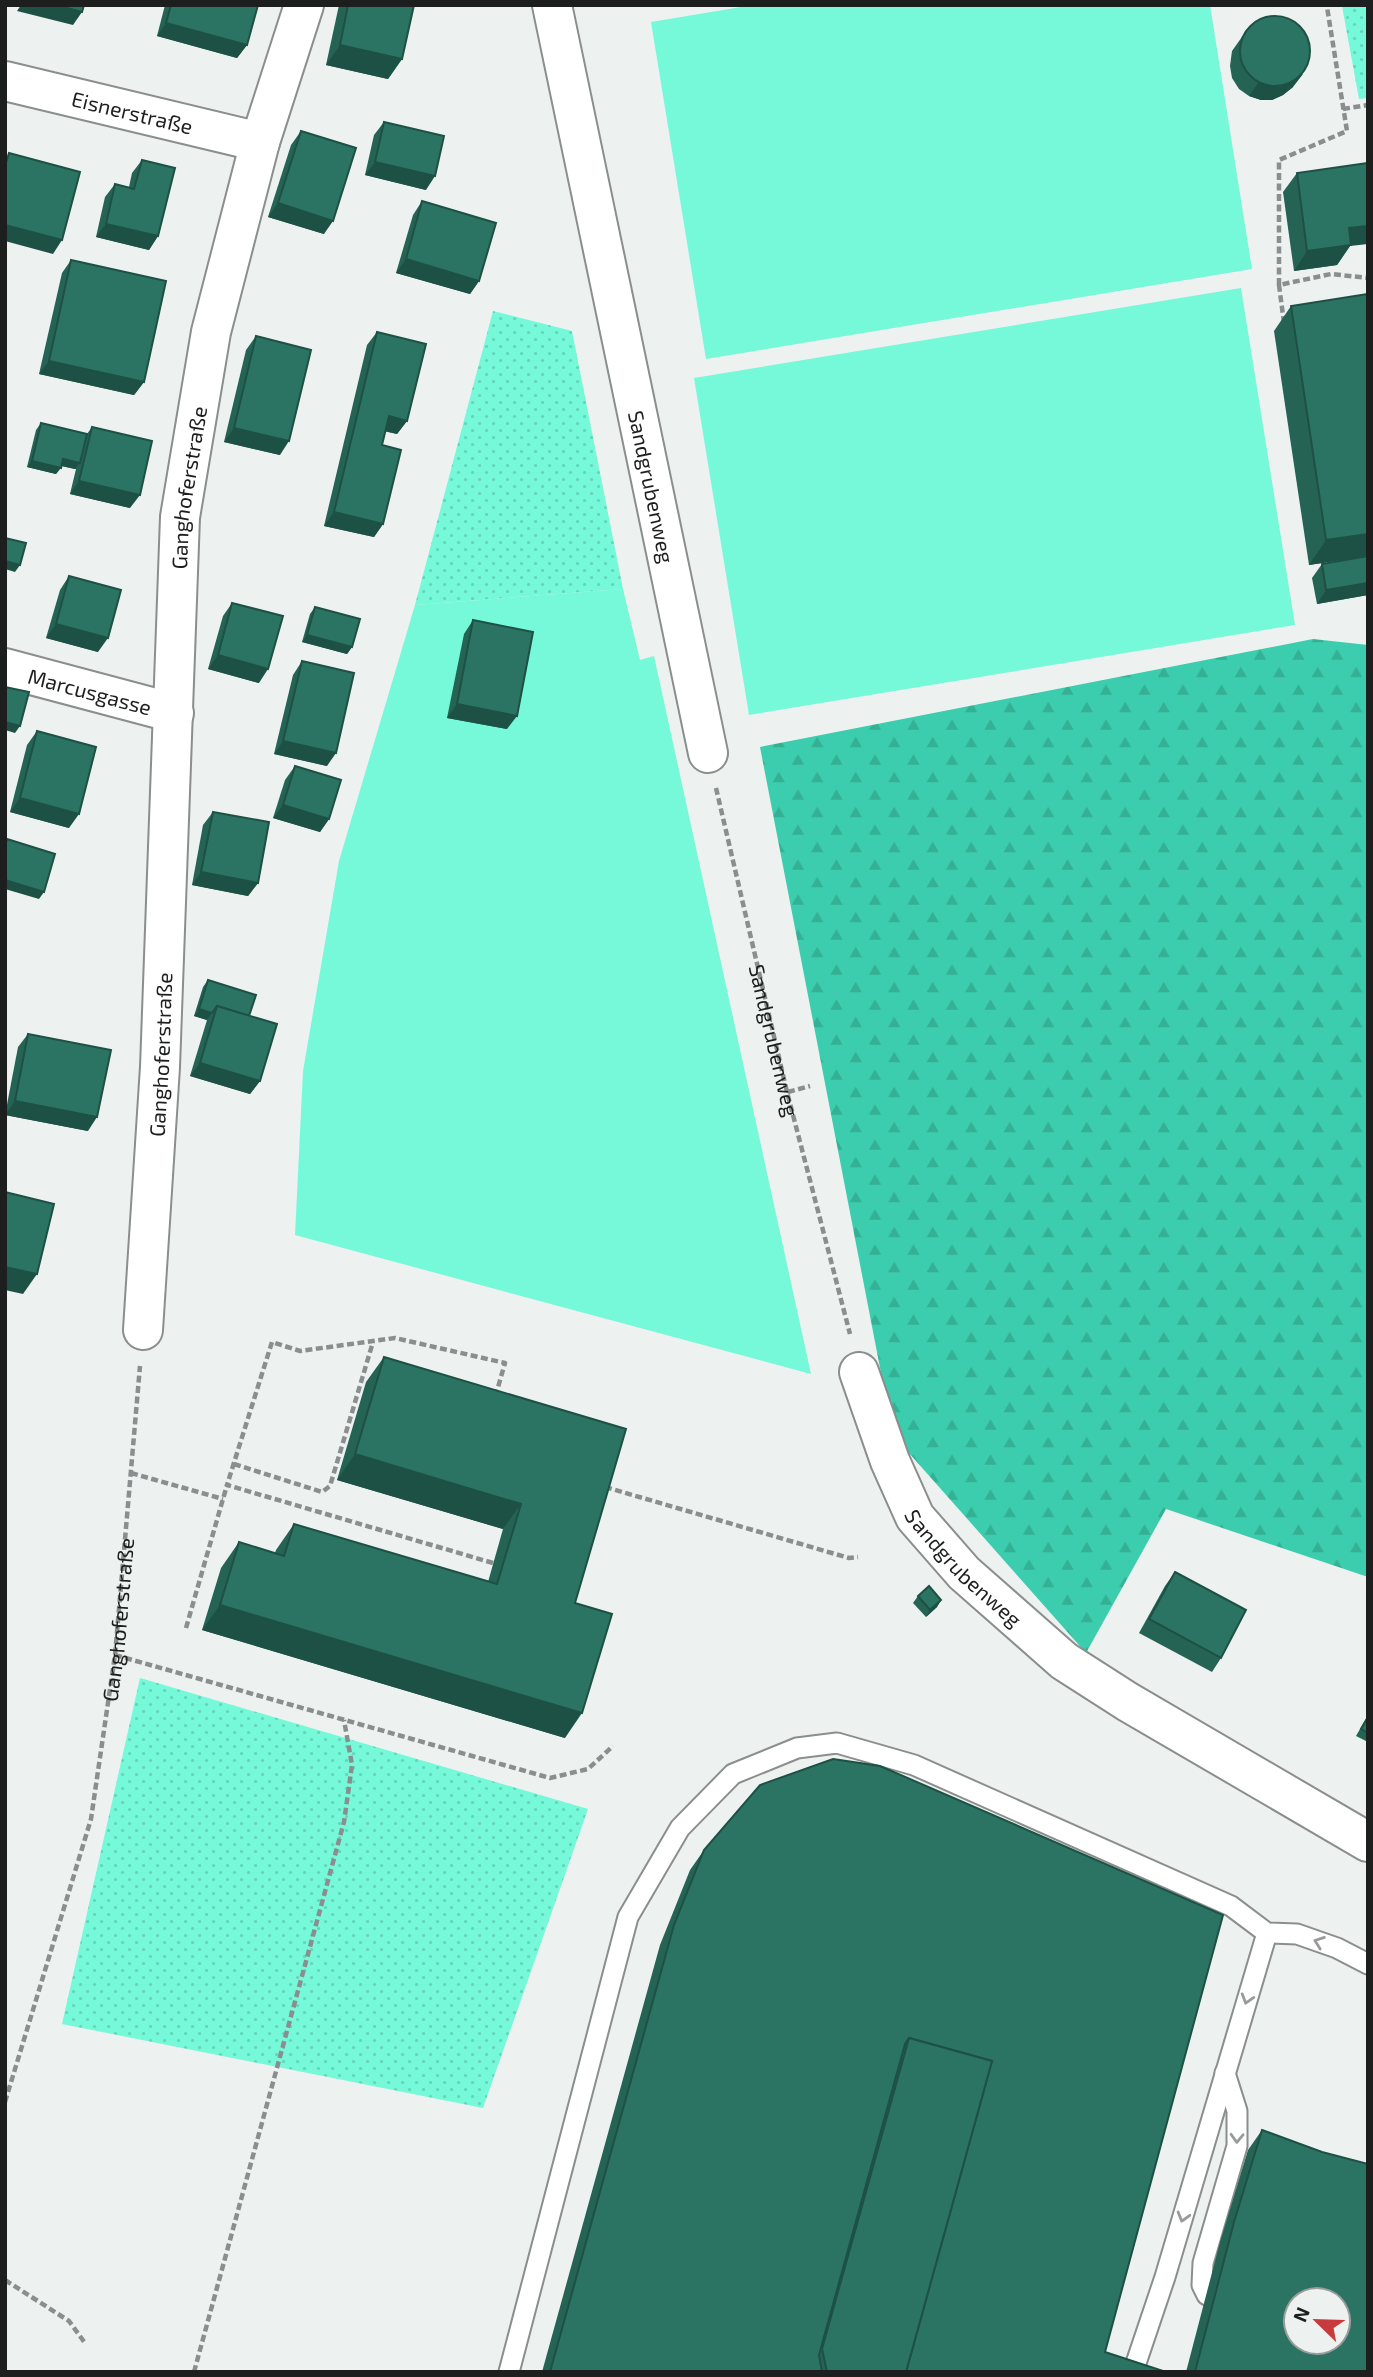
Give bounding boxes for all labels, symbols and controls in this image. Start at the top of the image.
street label: Eisnerstraße [69,85,195,138]
street label: Ganghoferstraße [166,404,211,570]
street label: Sandgrubenweg [624,408,681,566]
street label: Marcusgasse [26,662,155,719]
street label: Sandgrubenweg [745,962,805,1119]
street label: Ganghoferstraße [143,972,176,1137]
street label: Sandgrubenweg [901,1505,1028,1631]
street label: Ganghoferstraße [96,1537,138,1703]
one-way arrow [1314,1936,1326,1950]
one-way arrow [1241,1992,1256,2004]
one-way arrow [1229,2133,1244,2144]
one-way arrow [1177,2211,1191,2223]
north arrow [1282,2286,1352,2356]
text: N [1288,2303,1314,2325]

